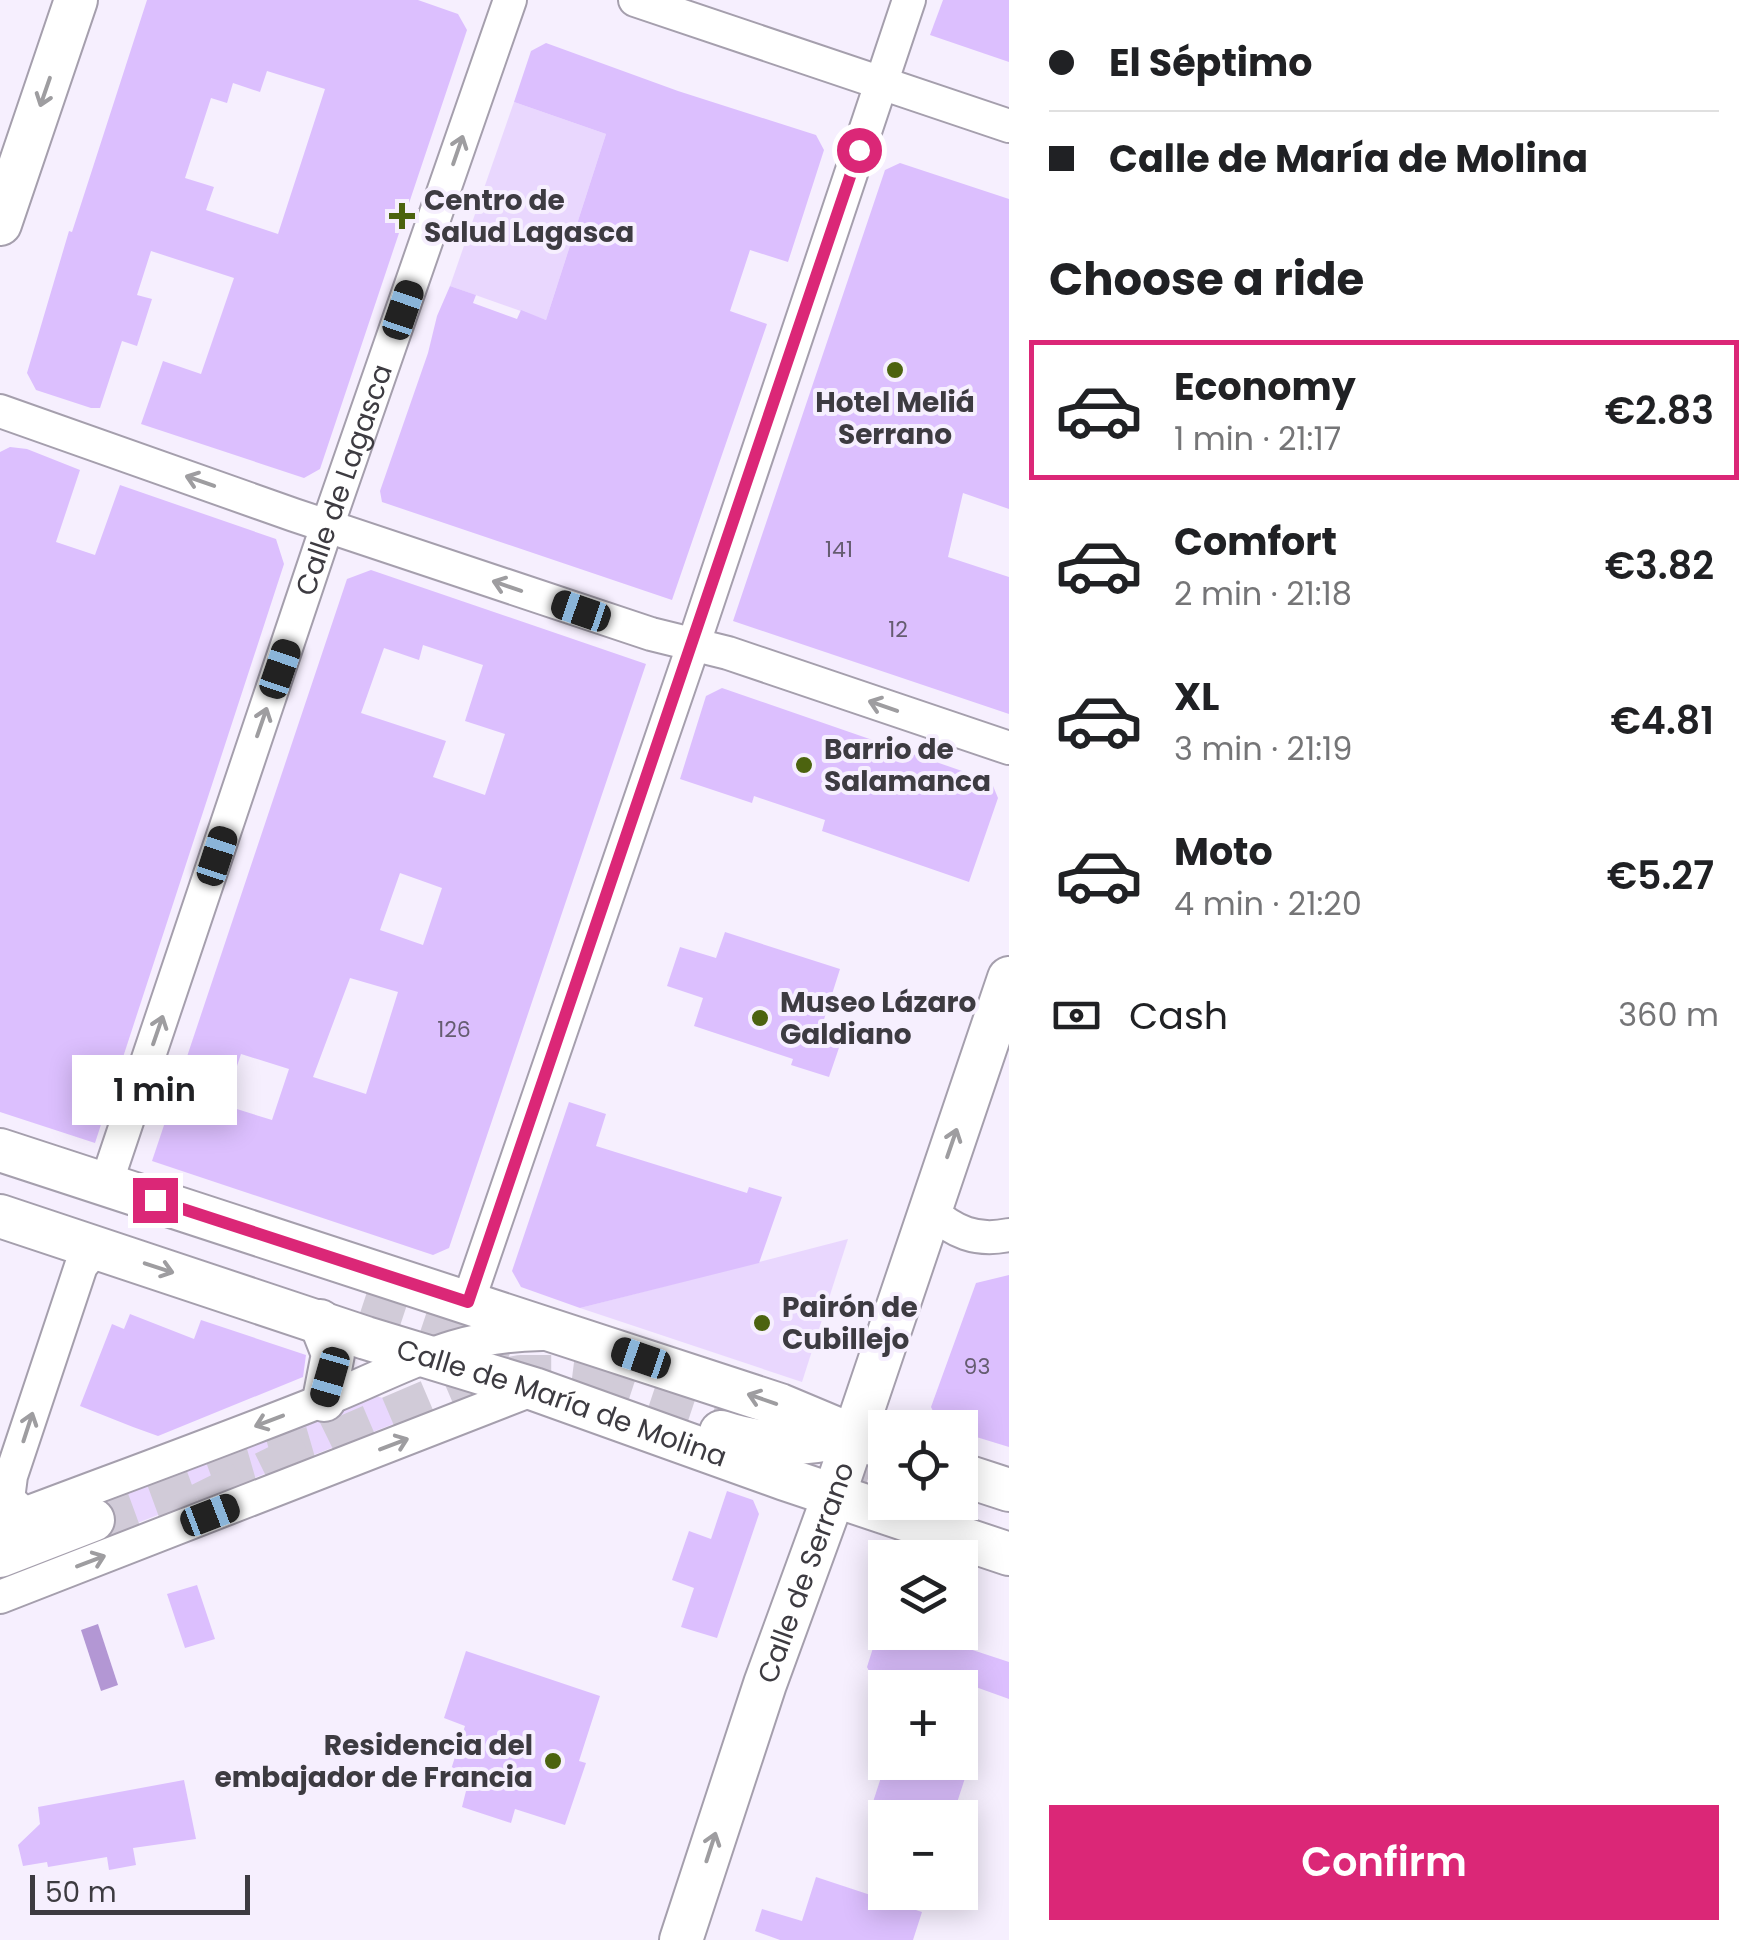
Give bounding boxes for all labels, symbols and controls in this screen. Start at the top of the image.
text: El Séptimo [1109,36,1313,89]
one-way arrow [34,76,52,108]
route start [837,128,882,173]
text: Calle de María de Molina [1109,132,1588,185]
one-way arrow [451,134,469,166]
place label: Centro de Salud Lagasca [424,181,634,252]
marker: Centro de Salud Lagasca [389,203,415,229]
text: Choose a ride [1049,248,1364,311]
car [379,277,427,343]
street label: Calle de Lagasca [286,359,402,601]
marker: Hotel Meliá Serrano [884,359,906,381]
text: Economy [1174,360,1356,413]
icon: car [1054,365,1144,455]
place label: Hotel Meliá Serrano [815,383,975,454]
text: €2.83 [1605,384,1714,437]
text: 1 min · 21:17 [1174,416,1341,461]
one-way arrow [184,471,216,489]
text: Comfort [1174,515,1337,568]
icon: car [1054,520,1144,610]
house number: 141 [825,534,853,565]
text: €3.82 [1605,539,1714,592]
text: 2 min · 21:18 [1174,571,1352,616]
one-way arrow [492,575,524,593]
car [548,587,614,635]
house number: 12 [888,614,908,645]
car [256,636,304,702]
text: XL [1174,670,1219,723]
icon: car [1054,675,1144,765]
text: €4.81 [1610,694,1714,747]
one-way arrow [869,696,900,714]
one-way arrow [254,706,272,738]
text: 3 min · 21:19 [1174,726,1352,771]
place label: Barrio de Salamanca [824,730,991,801]
marker: Barrio de Salamanca [793,754,815,776]
car [193,823,241,889]
text: Moto [1174,825,1273,878]
icon: car [1054,830,1144,920]
text: €5.27 [1607,849,1714,902]
text: 4 min · 21:20 [1174,881,1362,926]
place label: Museo Lázaro Galdiano [780,983,976,1054]
icon: cash [1049,988,1104,1043]
text: Cash [1129,989,1228,1042]
text: 360 m [1618,992,1719,1037]
marker: Museo Lázaro Galdiano [749,1007,771,1029]
house number: 126 [437,1014,471,1045]
one-way arrow [150,1015,168,1046]
callout: 1 min [72,1055,238,1125]
text: 1 min [113,1067,196,1112]
one-way arrow [944,1128,962,1159]
route end [133,1178,178,1223]
one-way arrow [143,1261,174,1279]
place label: Pairón de Cubillejo [782,1288,918,1359]
marker: Pairón de Cubillejo [751,1312,773,1334]
street label: Calle de María de Molina [392,1329,732,1477]
car [608,1334,674,1382]
car [307,1344,353,1410]
house number: 93 [964,1351,990,1382]
one-way arrow [747,1389,778,1407]
map controls [868,1410,978,1910]
button: locate [868,1410,978,1520]
one-way arrow [20,1411,38,1443]
one-way arrow [254,1413,285,1431]
one-way arrow [378,1433,408,1451]
street label: Calle de Serrano [748,1457,864,1689]
car [177,1490,243,1540]
button: layers [868,1540,978,1650]
one-way arrow [75,1551,106,1569]
button: + [868,1670,978,1780]
place label: Residencia del embajador de Francia [214,1726,533,1797]
marker: Residencia del embajador de Francia [542,1750,564,1772]
button: − [868,1800,978,1910]
button: Confirm [1049,1805,1719,1920]
one-way arrow [704,1832,722,1864]
scale bar [30,1870,250,1914]
text: 50 m [45,1873,116,1912]

